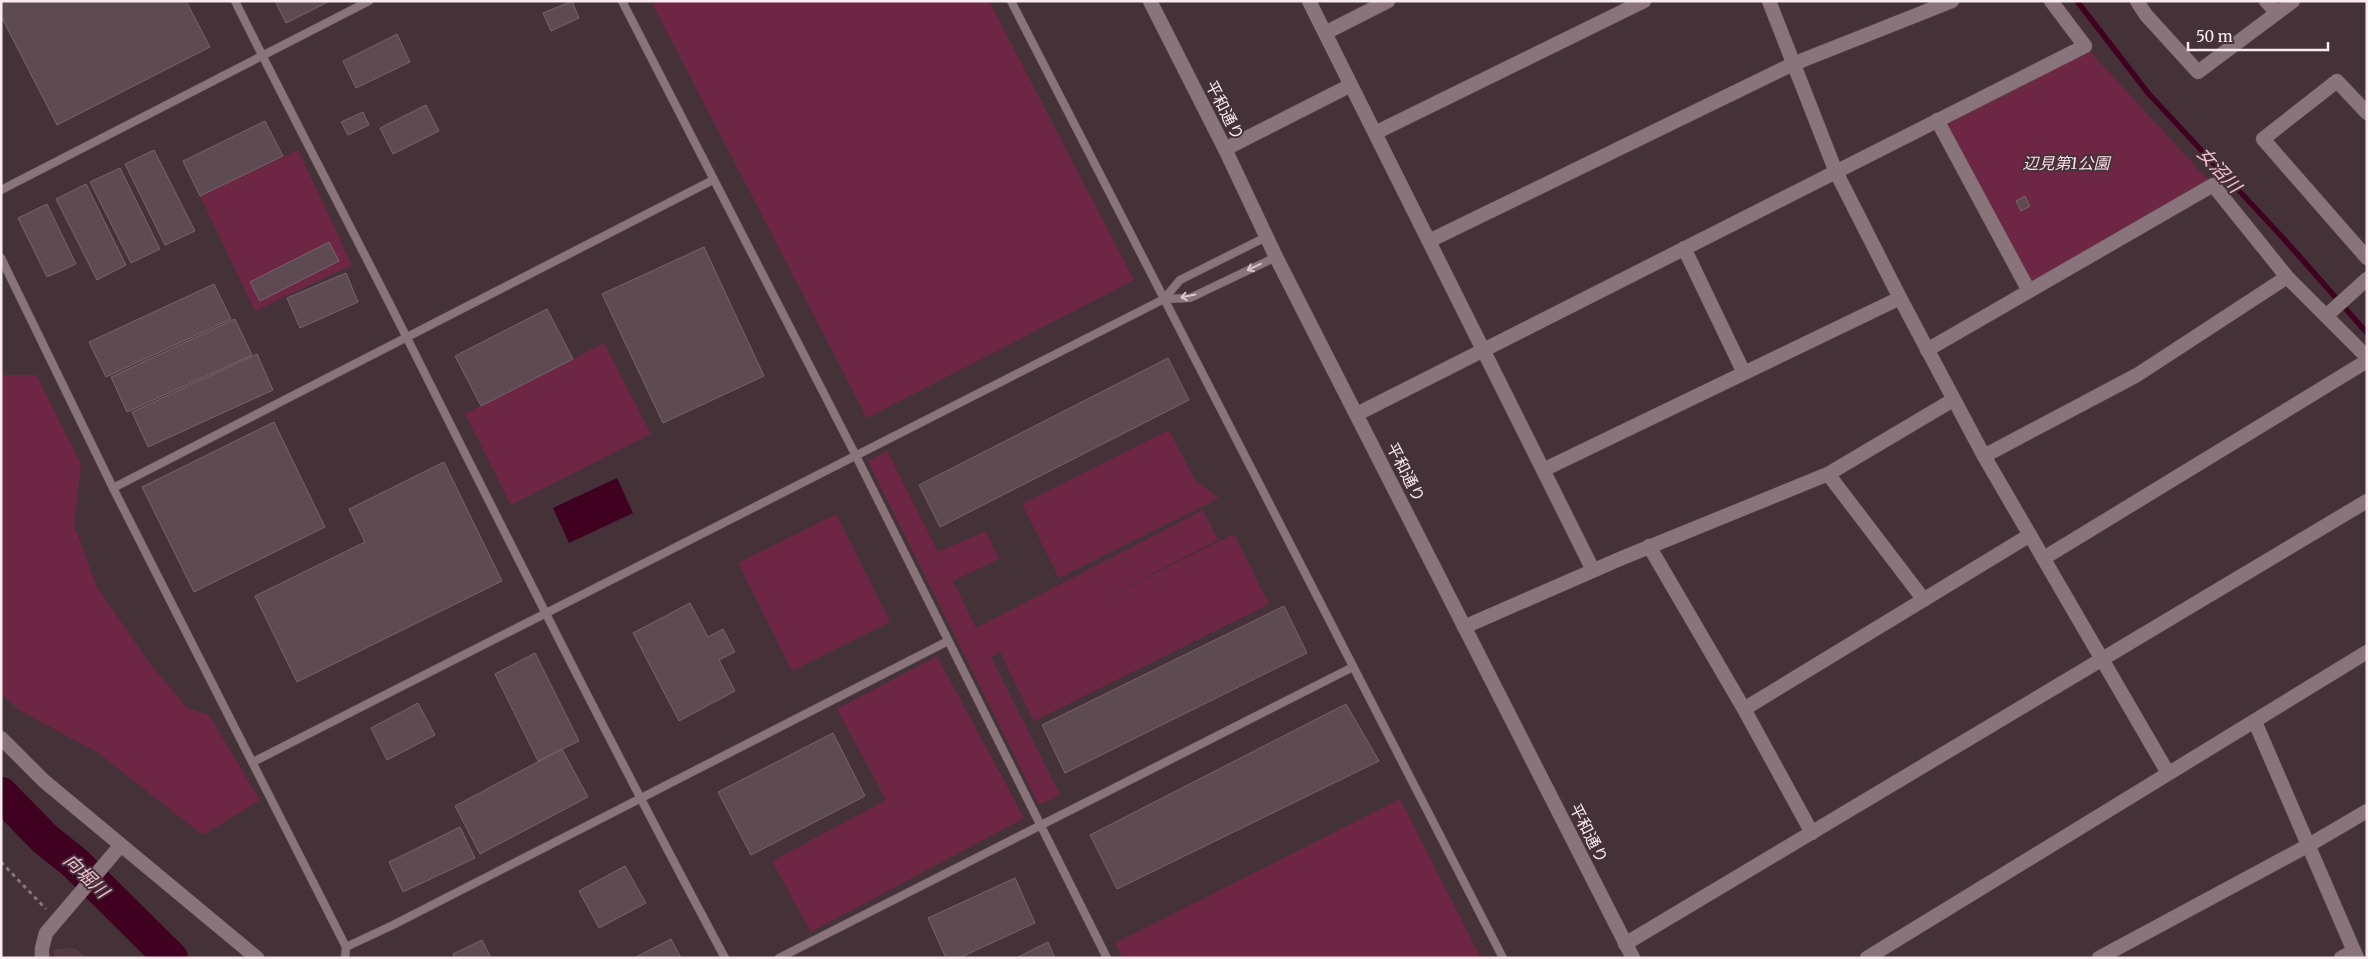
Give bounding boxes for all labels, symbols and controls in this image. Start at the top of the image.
scale bar [2188,20,2328,52]
text: 50 m [2196,27,2233,46]
street label: 平和通り [1202,77,1248,143]
water label: 女沼川 [2193,142,2248,199]
park label: 辺見第1公園 [2023,153,2111,173]
one-way arrow [1247,263,1262,273]
one-way arrow [1180,292,1196,302]
street label: 平和通り [1383,439,1429,505]
street label: 平和通り [1566,800,1612,866]
water label: 向堀川 [59,849,115,904]

